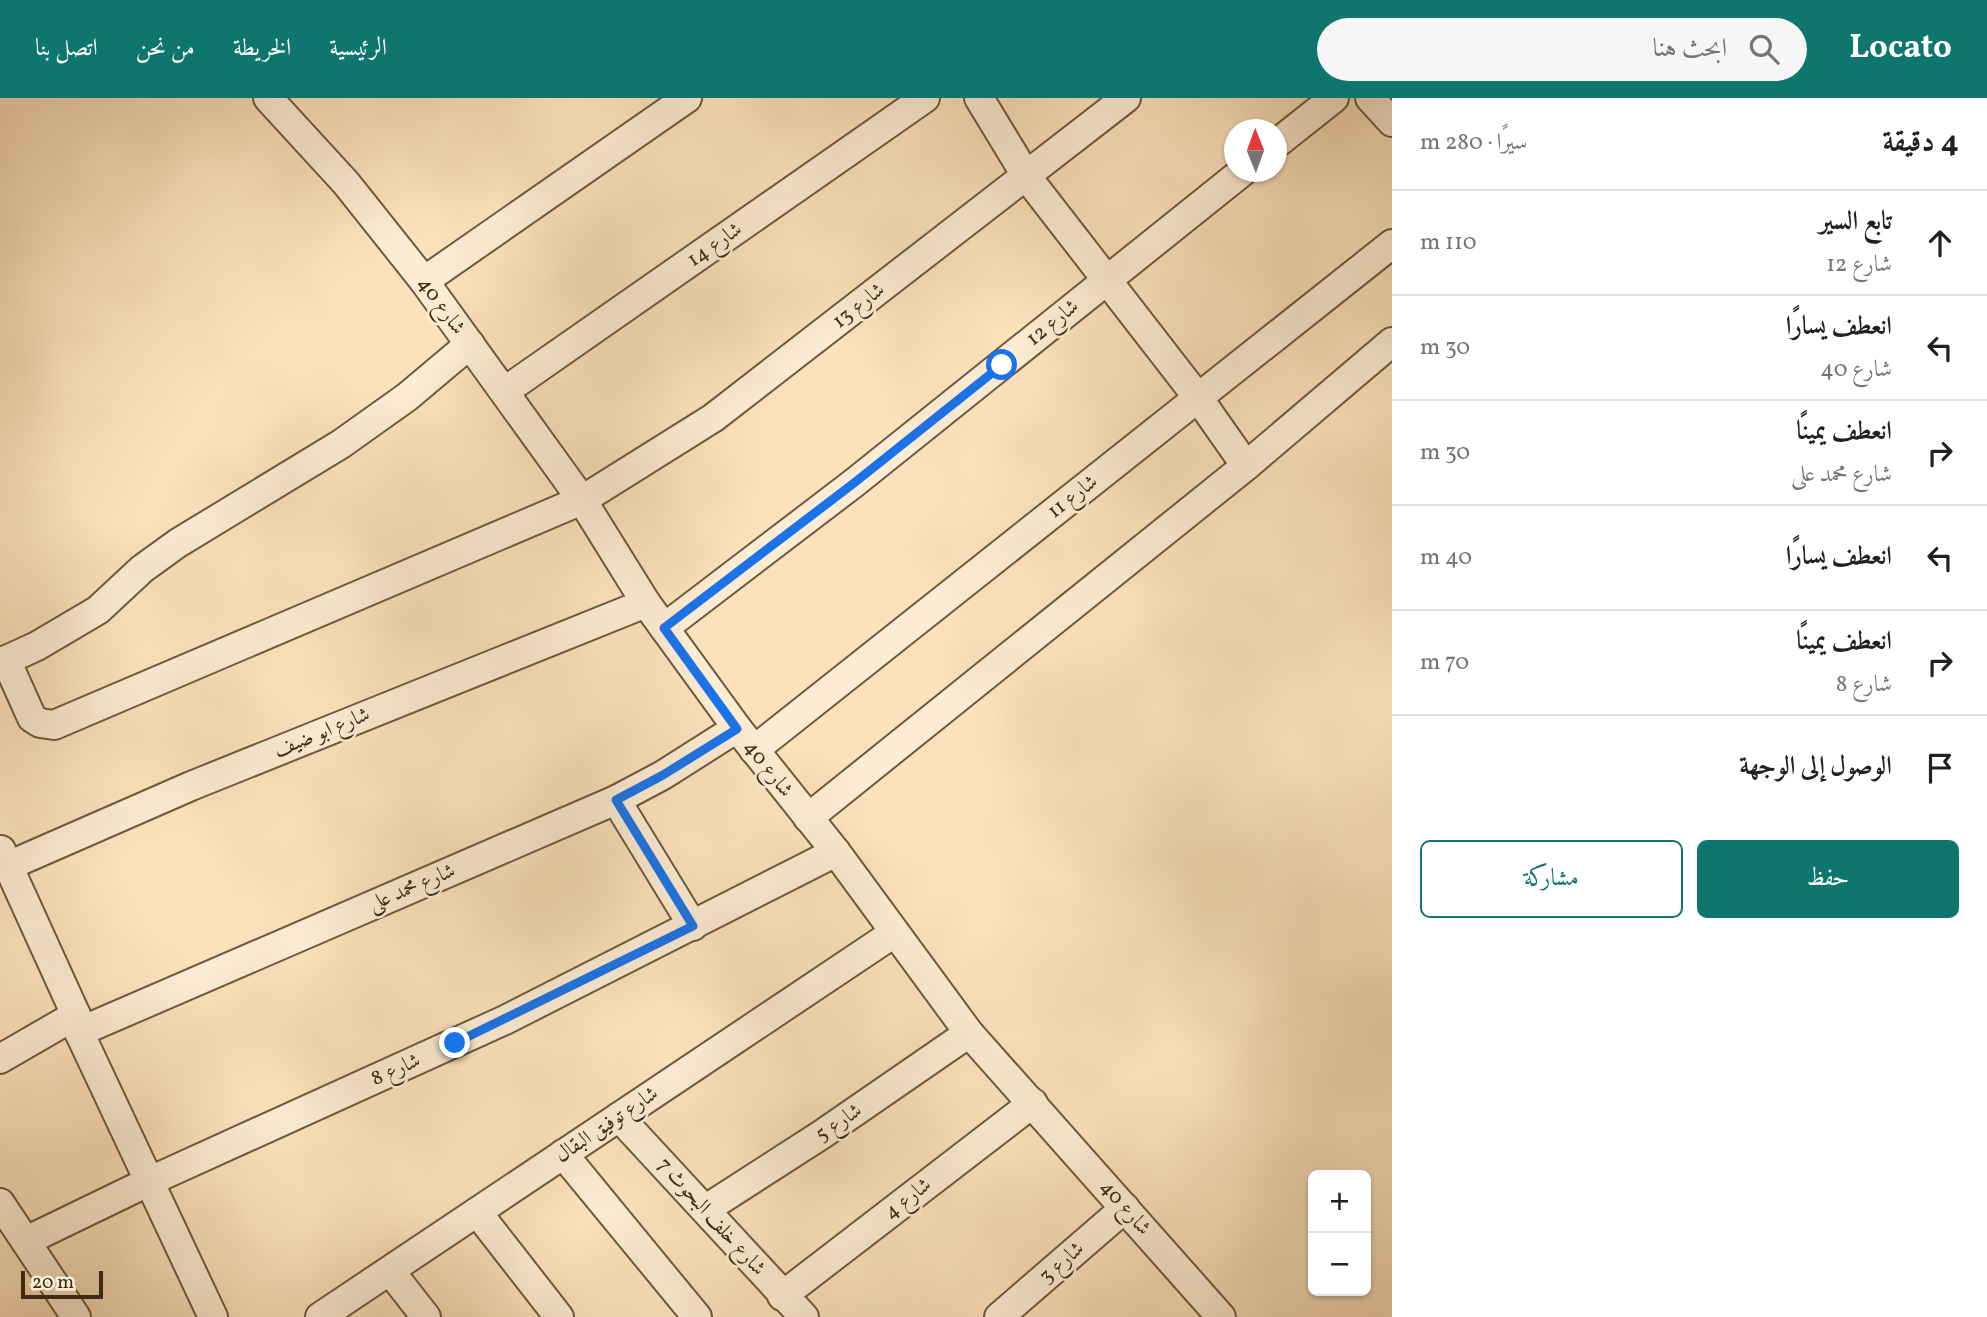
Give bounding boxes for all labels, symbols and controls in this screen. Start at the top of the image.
search box [1317,18,1807,81]
text: Locato [1849,26,1952,72]
icon: search [1745,30,1783,68]
text: ابحث هنا [1653,31,1727,67]
text: اتصل بنا [35,32,98,66]
text: من نحن [136,32,195,66]
text: الخريطة [233,32,291,66]
text: الرئيسية [329,32,387,66]
north arrow [1224,119,1287,182]
text: 4 دقيقة [1882,122,1959,164]
text: سيرًا · 280 m [1420,127,1527,159]
text: تابع السير [1819,204,1892,240]
street label: شارع 14 [682,216,750,276]
icon: ahead [1921,224,1959,262]
text: 110 m [1420,227,1477,259]
text: شارع 12 [1826,249,1892,281]
street label: شارع 40 [408,271,472,342]
street label: شارع 13 [827,276,893,337]
street label: شارع 12 [1021,293,1087,355]
text: انعطف يسارًا [1786,309,1892,345]
icon: left [1921,329,1959,367]
text: 30 m [1420,332,1470,364]
route start [986,349,1017,380]
text: شارع 40 [1820,354,1892,386]
text: انعطف يمينًا [1796,414,1892,450]
icon: right [1921,434,1959,472]
text: 30 m [1420,437,1470,469]
text: شارع محمد على [1791,459,1892,491]
street label: شارع 11 [1042,468,1106,528]
text: انعطف يسارًا [1786,539,1892,575]
icon: left [1921,539,1959,577]
text: 40 m [1420,542,1472,574]
text: انعطف يمينًا [1796,624,1892,660]
icon: right [1921,644,1959,682]
text: 70 m [1420,647,1469,679]
text: شارع 8 [1836,669,1892,701]
street label: شارع ابو ضيف [269,701,375,767]
street label: شارع 40 [735,734,800,805]
text: الوصول إلى الوجهة [1739,749,1892,785]
icon: arrive [1921,749,1959,787]
button: مشاركة [1420,840,1683,918]
button: حفظ [1697,840,1959,918]
street label: شارع محمد على [364,857,461,921]
route end [439,1027,470,1058]
street label: شارع 8 [367,1046,426,1096]
street label: شارع توفيق البقال [550,1080,666,1172]
street label: شارع 5 [810,1097,869,1151]
street label: شارع خلف البحوث 7 [649,1152,772,1284]
map controls [1308,1170,1371,1296]
button: + [1308,1170,1371,1233]
street label: شارع 4 [878,1171,939,1228]
street label: شارع 40 [1091,1174,1157,1244]
button: − [1308,1233,1371,1296]
street label: شارع 3 [1033,1235,1092,1292]
scale bar [21,1268,103,1300]
text: 20 m [32,1270,74,1296]

